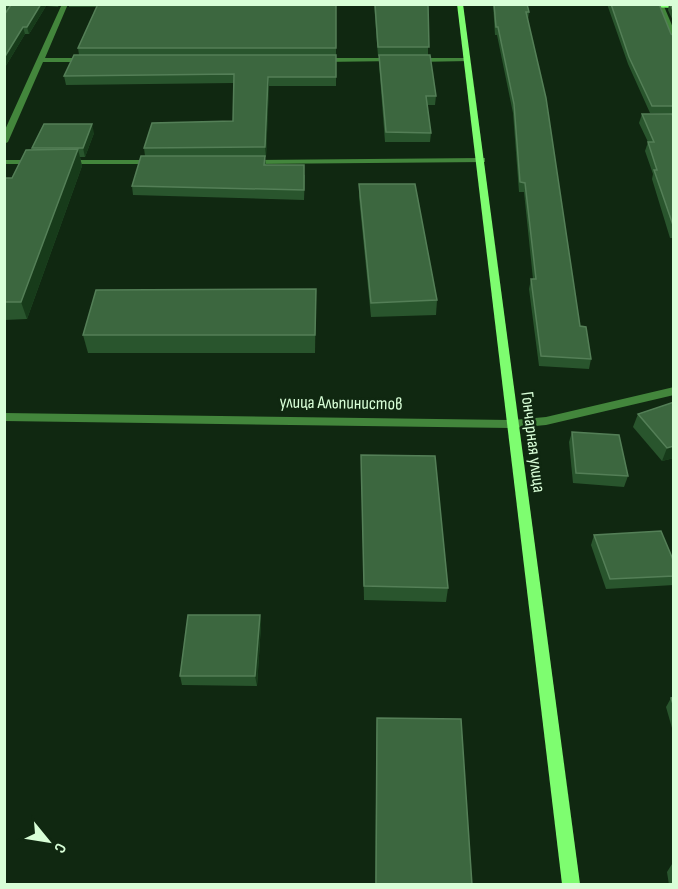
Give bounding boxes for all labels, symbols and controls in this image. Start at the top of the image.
street label: Гончарная улица [516,390,550,494]
street label: улица Альпинистов [279,391,403,415]
north arrow [18,811,78,871]
text: С [49,839,70,856]

